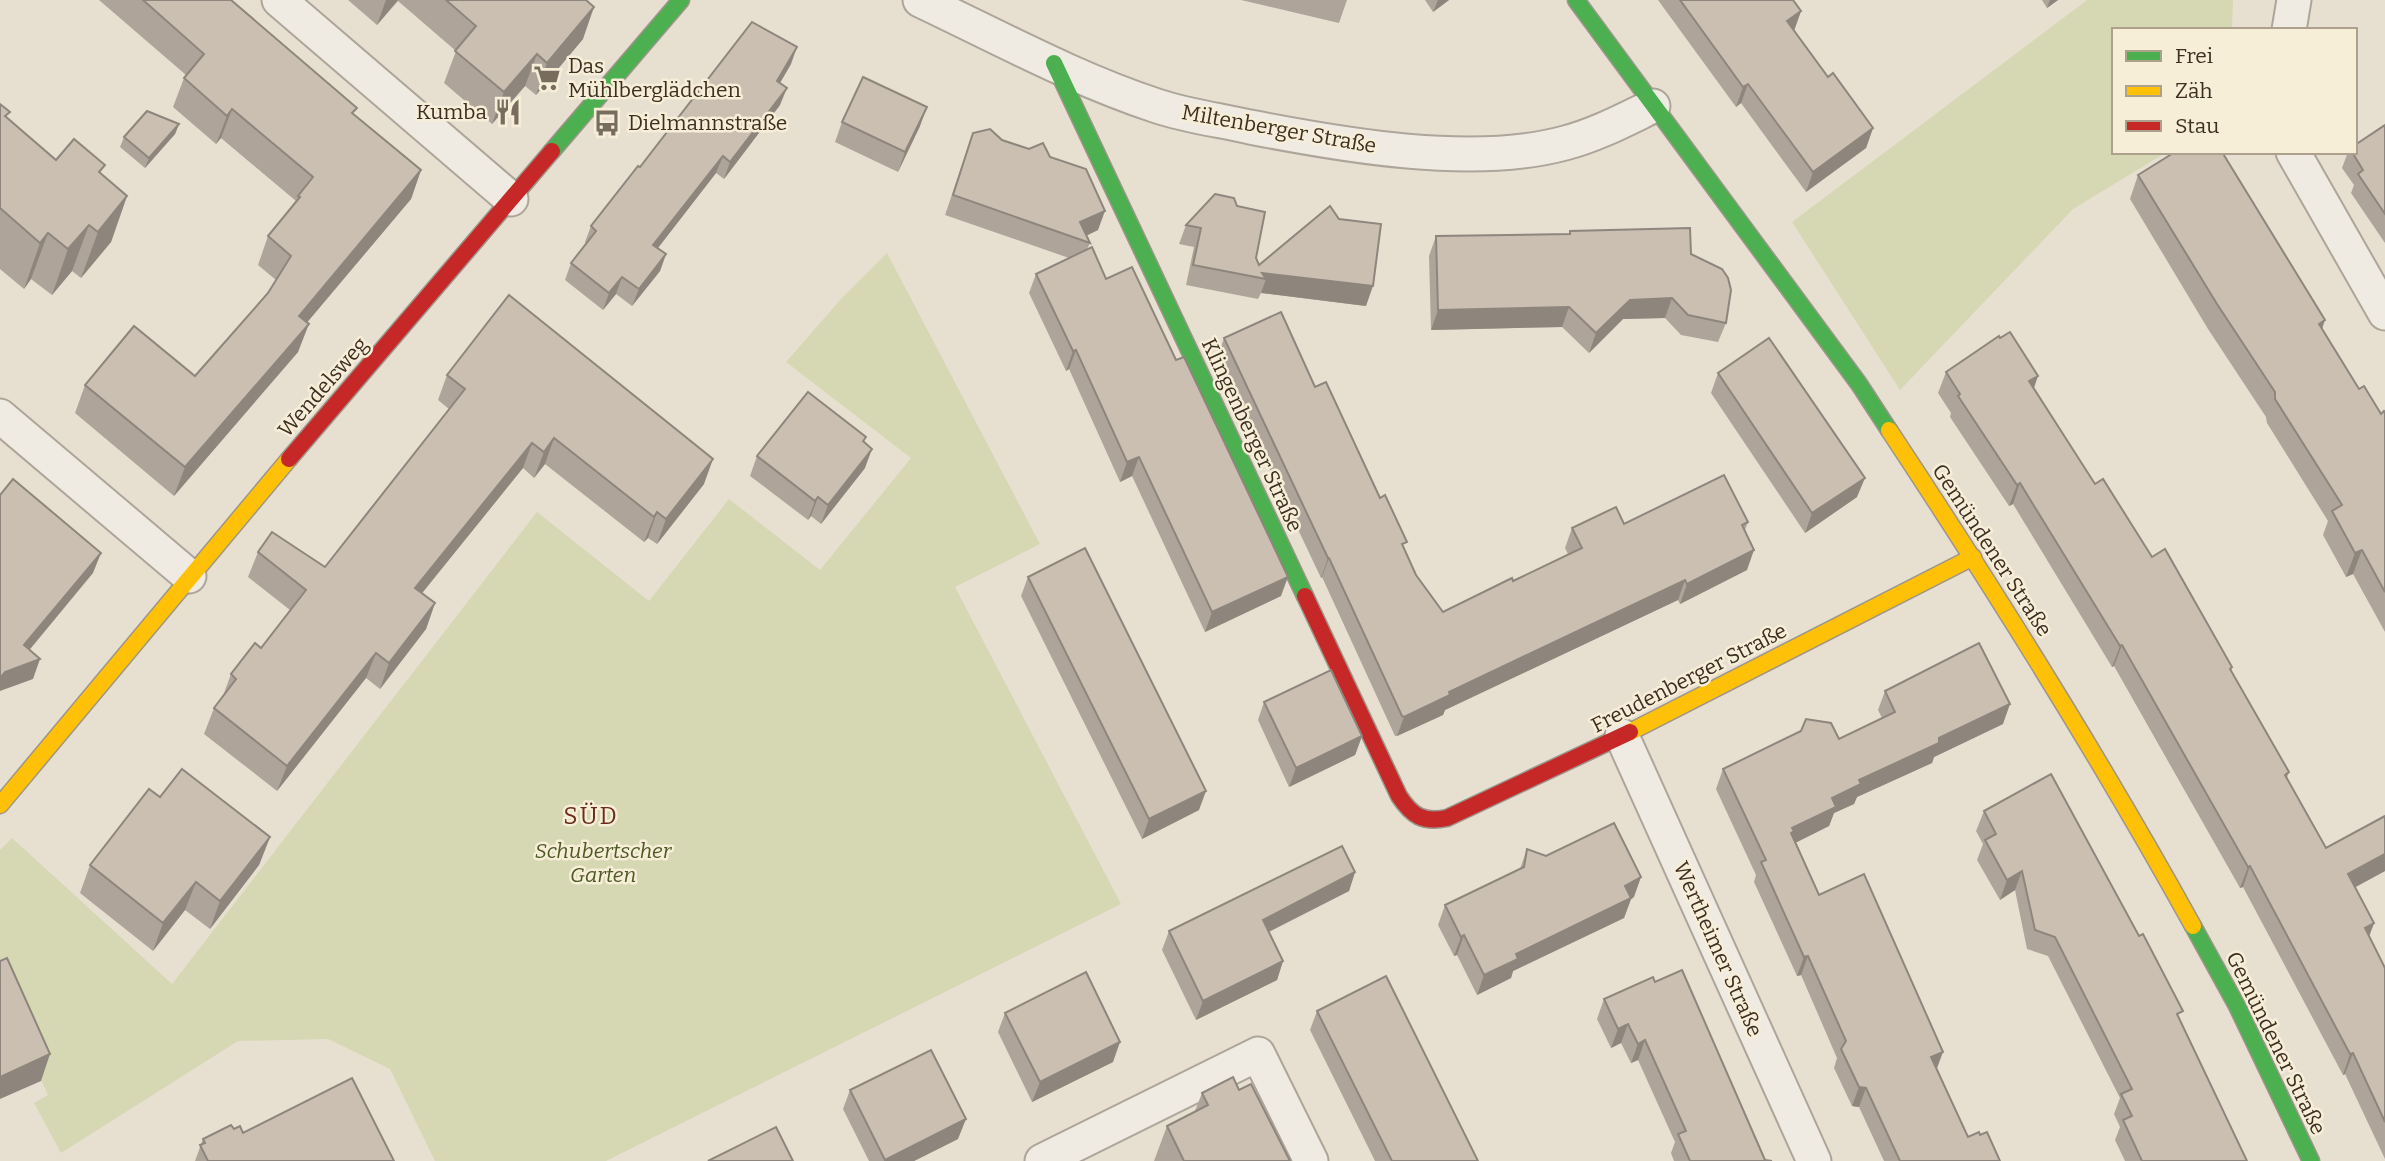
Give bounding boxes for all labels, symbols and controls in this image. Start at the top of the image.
legend [2112,28,2357,154]
text: Frei [2175,43,2213,69]
place label: Das Mühlberglädchen [568,53,741,103]
supermarket icon: Das Mühlberglädchen [532,63,562,93]
text: Zäh [2175,78,2213,104]
restaurant icon: Kumba [493,97,523,127]
place label: Kumba [416,99,487,125]
street label: Miltenberger Straße [1180,99,1378,159]
bus stop icon: Dielmannstraße [592,108,622,138]
place label: Dielmannstraße [628,110,787,136]
text: Stau [2175,113,2219,139]
street label: Wendelsweg [272,331,374,442]
street label: Klingenberger Straße [1196,334,1308,536]
street label: Gemündener Straße [1927,459,2057,641]
street label: Freudenberger Straße [1587,617,1791,739]
district label: SÜD [563,802,619,830]
park label: Schubertscher Garten [535,838,673,888]
street label: Wertheimer Straße [1668,857,1768,1041]
street label: Gemündener Straße [2220,947,2332,1139]

